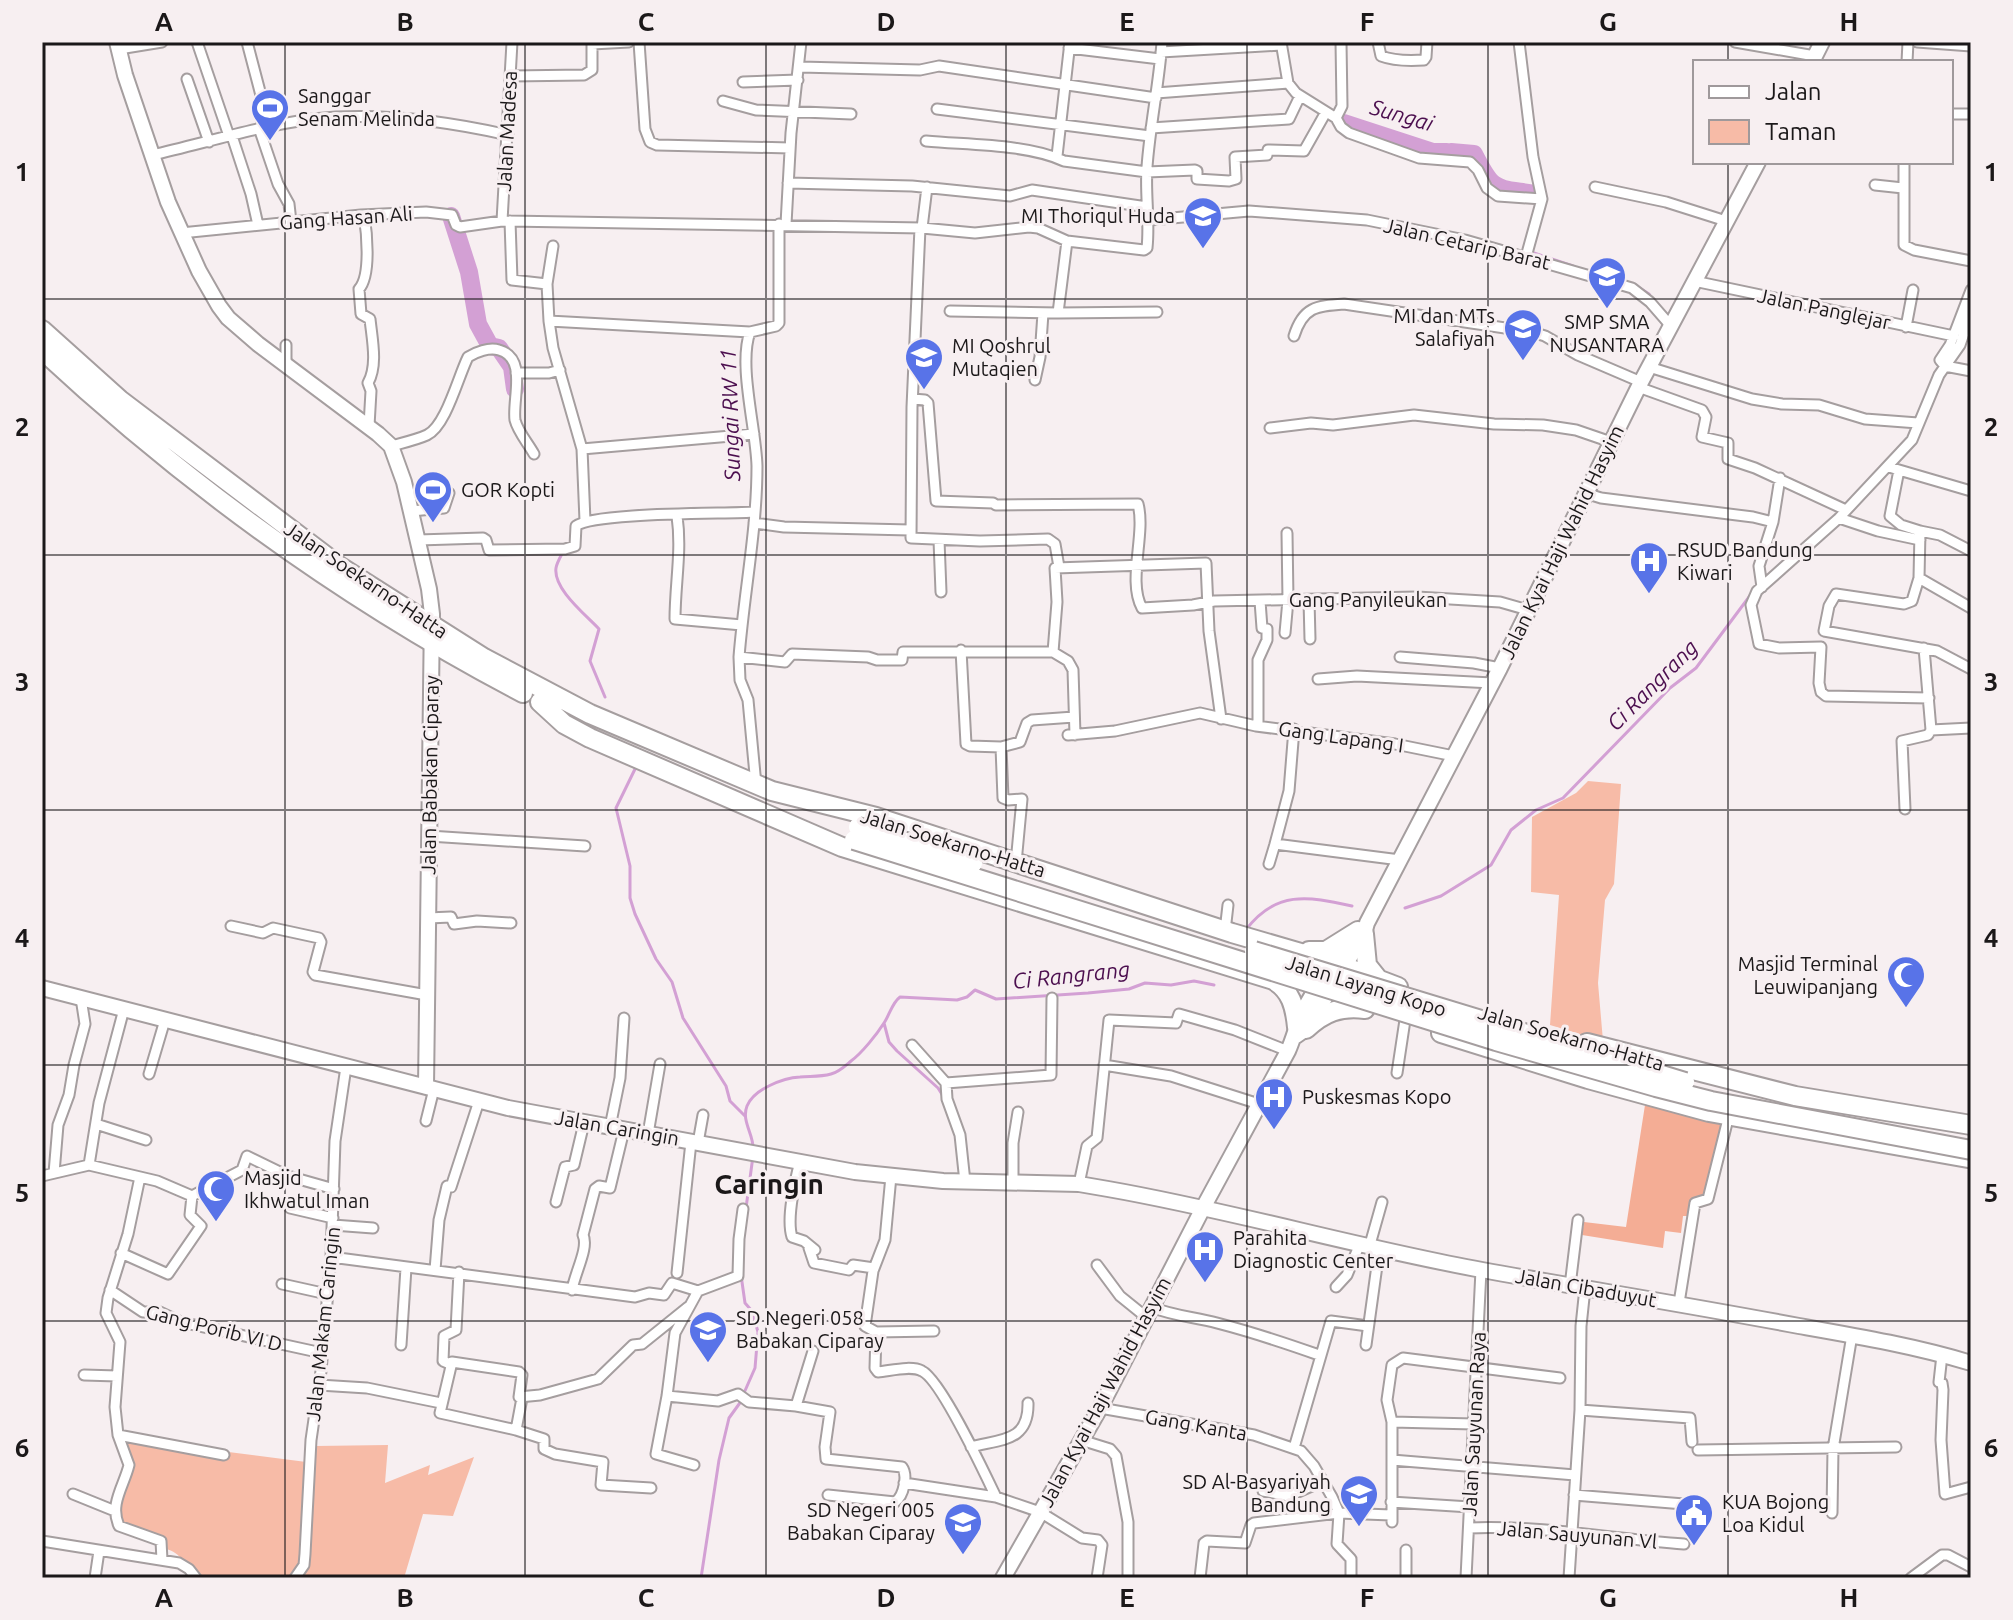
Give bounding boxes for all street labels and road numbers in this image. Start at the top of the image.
street label: Jalan Madesa [492,70,521,192]
street label: Gang Hasan Ali [279,201,413,234]
street label: Jalan Cetarip Barat [1381,213,1553,274]
street label: Jalan Panglejar [1755,283,1893,334]
street label: Jalan Kyai Haji Wahid Hasyim [1495,421,1628,662]
street label: Jalan Soekarno-Hatta [280,516,452,643]
street label: Gang Panyileukan [1289,588,1447,611]
street label: Jalan Babakan Ciparay [416,675,443,875]
street label: Gang Lapang I [1277,716,1405,757]
street label: Jalan Soekarno-Hatta [858,803,1048,882]
street label: Jalan Layang Kopo [1283,950,1449,1021]
street label: Jalan Soekarno-Hatta [1476,1000,1667,1075]
street label: Jalan Caringin [553,1105,681,1150]
street label: Jalan Makam Caringin [301,1225,344,1422]
street label: Jalan Cibaduyut [1514,1264,1659,1311]
street label: Jalan Kyai Haji Wahid Hasyim [1034,1273,1175,1511]
street label: Gang Porib VI D [144,1299,285,1356]
street label: Jalan Sauyunan Raya [1457,1331,1490,1517]
street label: Gang Kanta [1143,1404,1249,1445]
street label: Jalan Sauyunan Vl [1496,1516,1658,1553]

